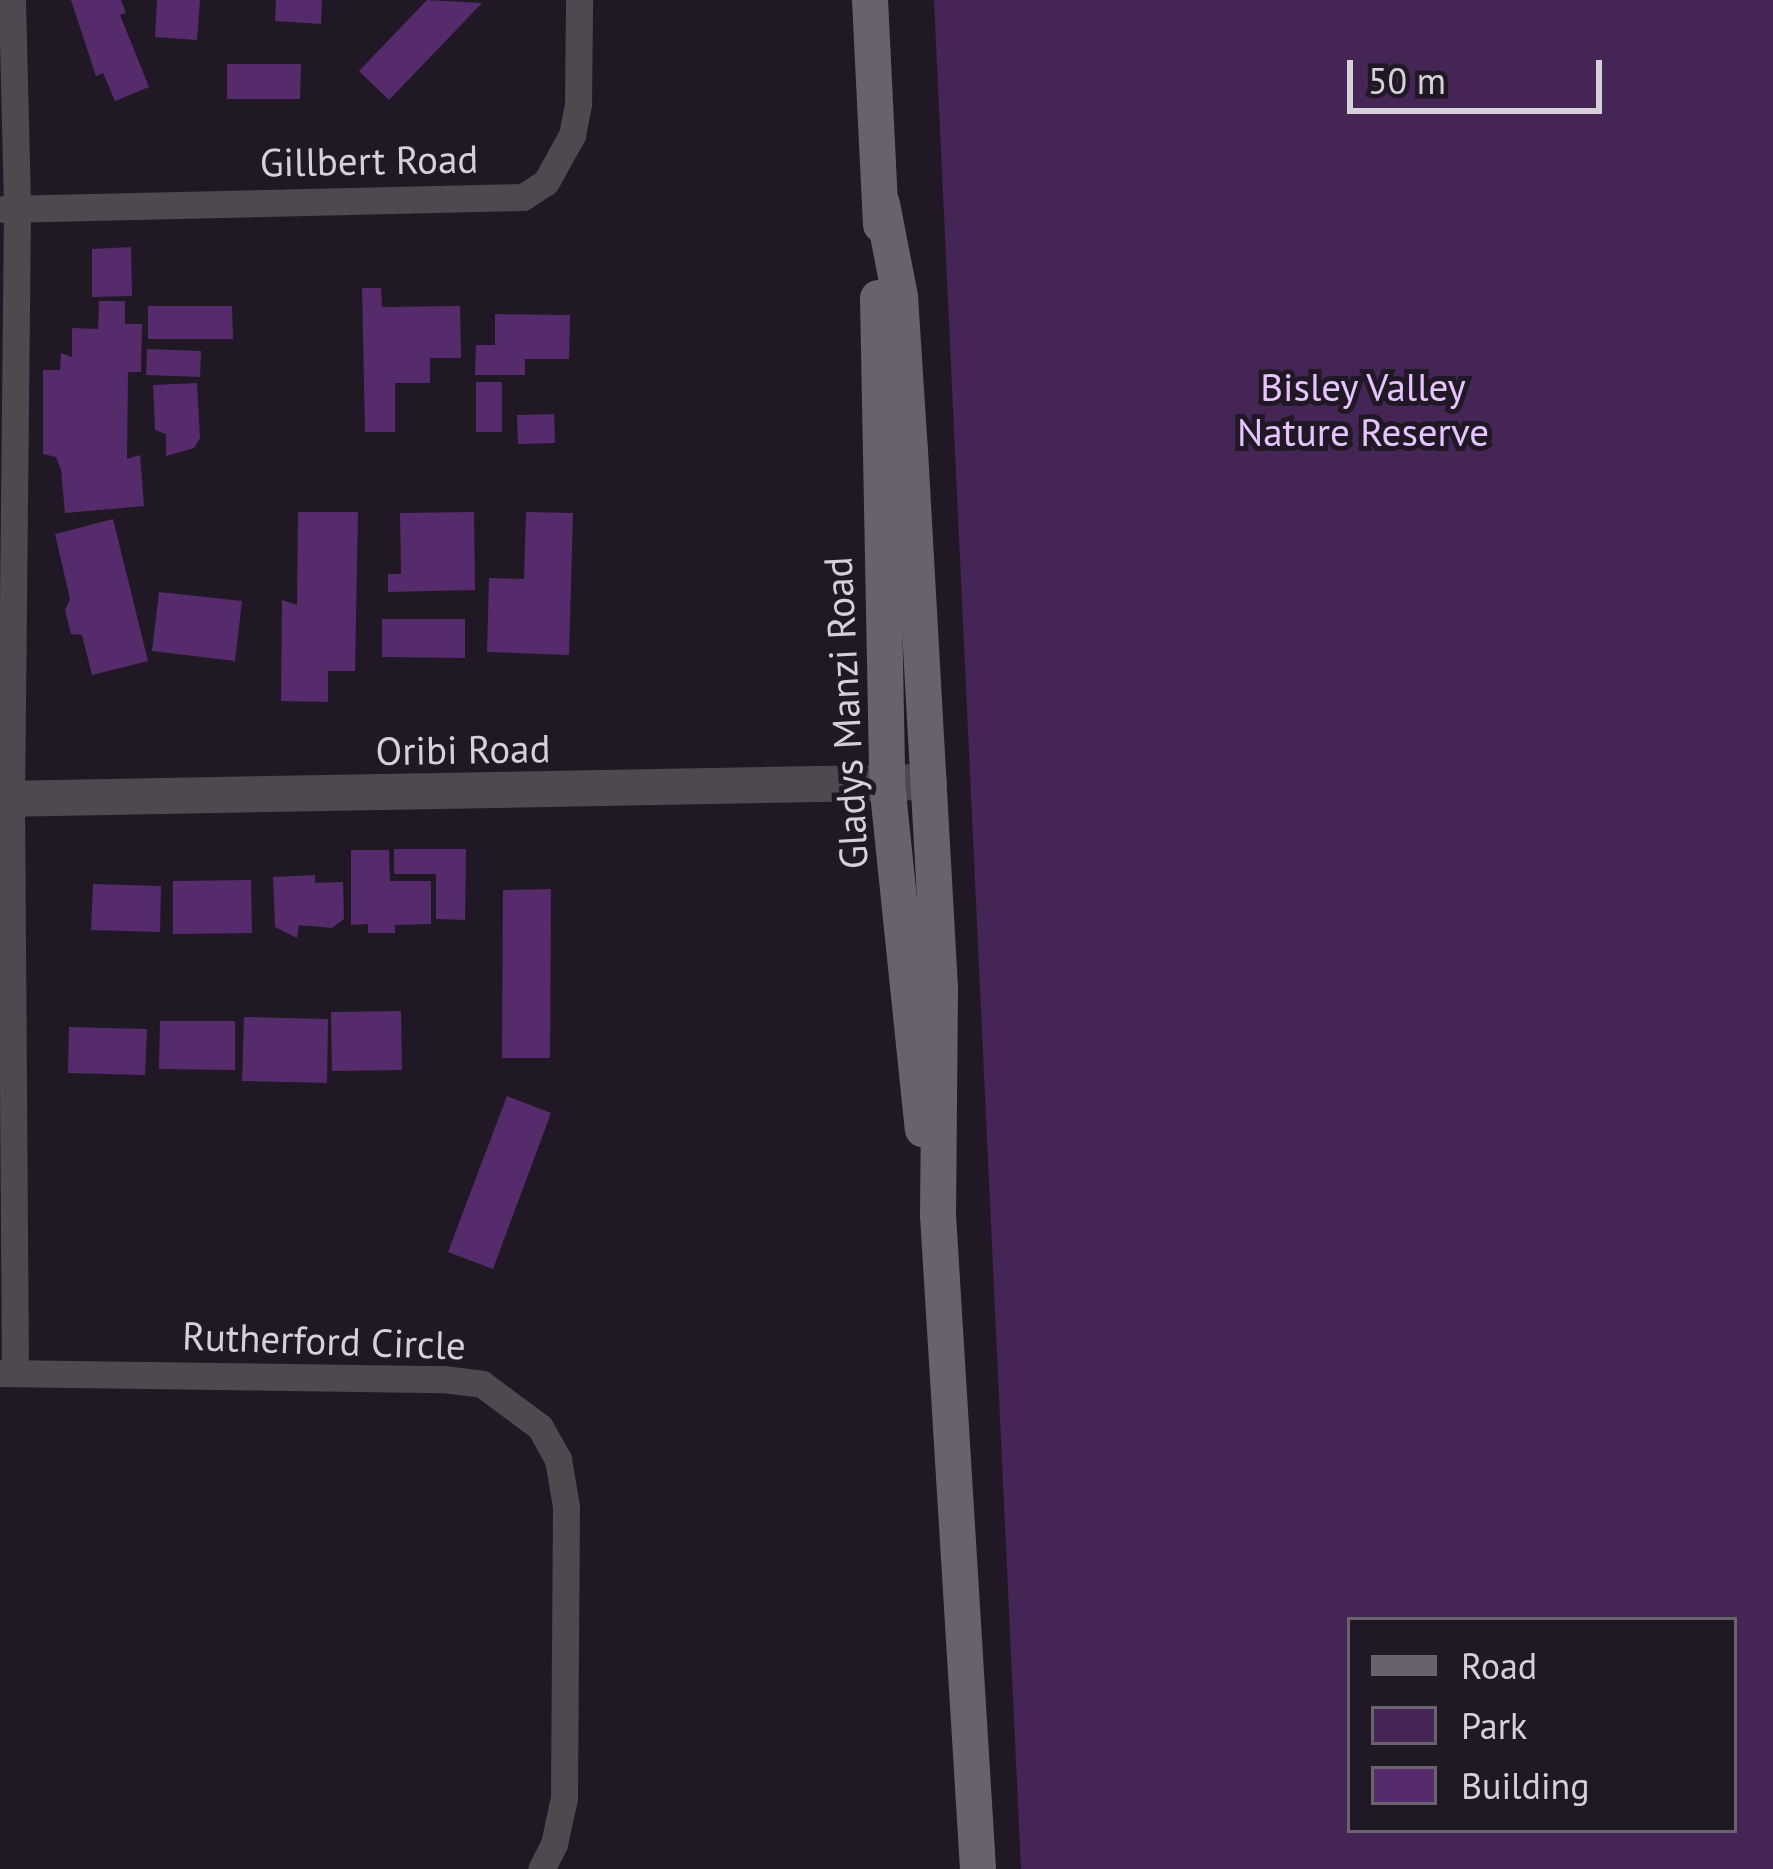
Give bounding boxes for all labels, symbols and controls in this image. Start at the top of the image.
scale bar [1353,36,1608,110]
text: 50 m [1368,57,1446,104]
street label: Gillbert Road [259,136,479,186]
park label: Bisley Valley Nature Reserve [1237,365,1489,456]
street label: Gladys Manzi Road [814,556,878,870]
street label: Oribi Road [375,725,551,775]
street label: Rutherford Circle [181,1313,467,1369]
legend [1347,1617,1737,1833]
text: Road [1461,1642,1537,1689]
text: Park [1461,1702,1527,1749]
text: Building [1461,1762,1590,1809]

